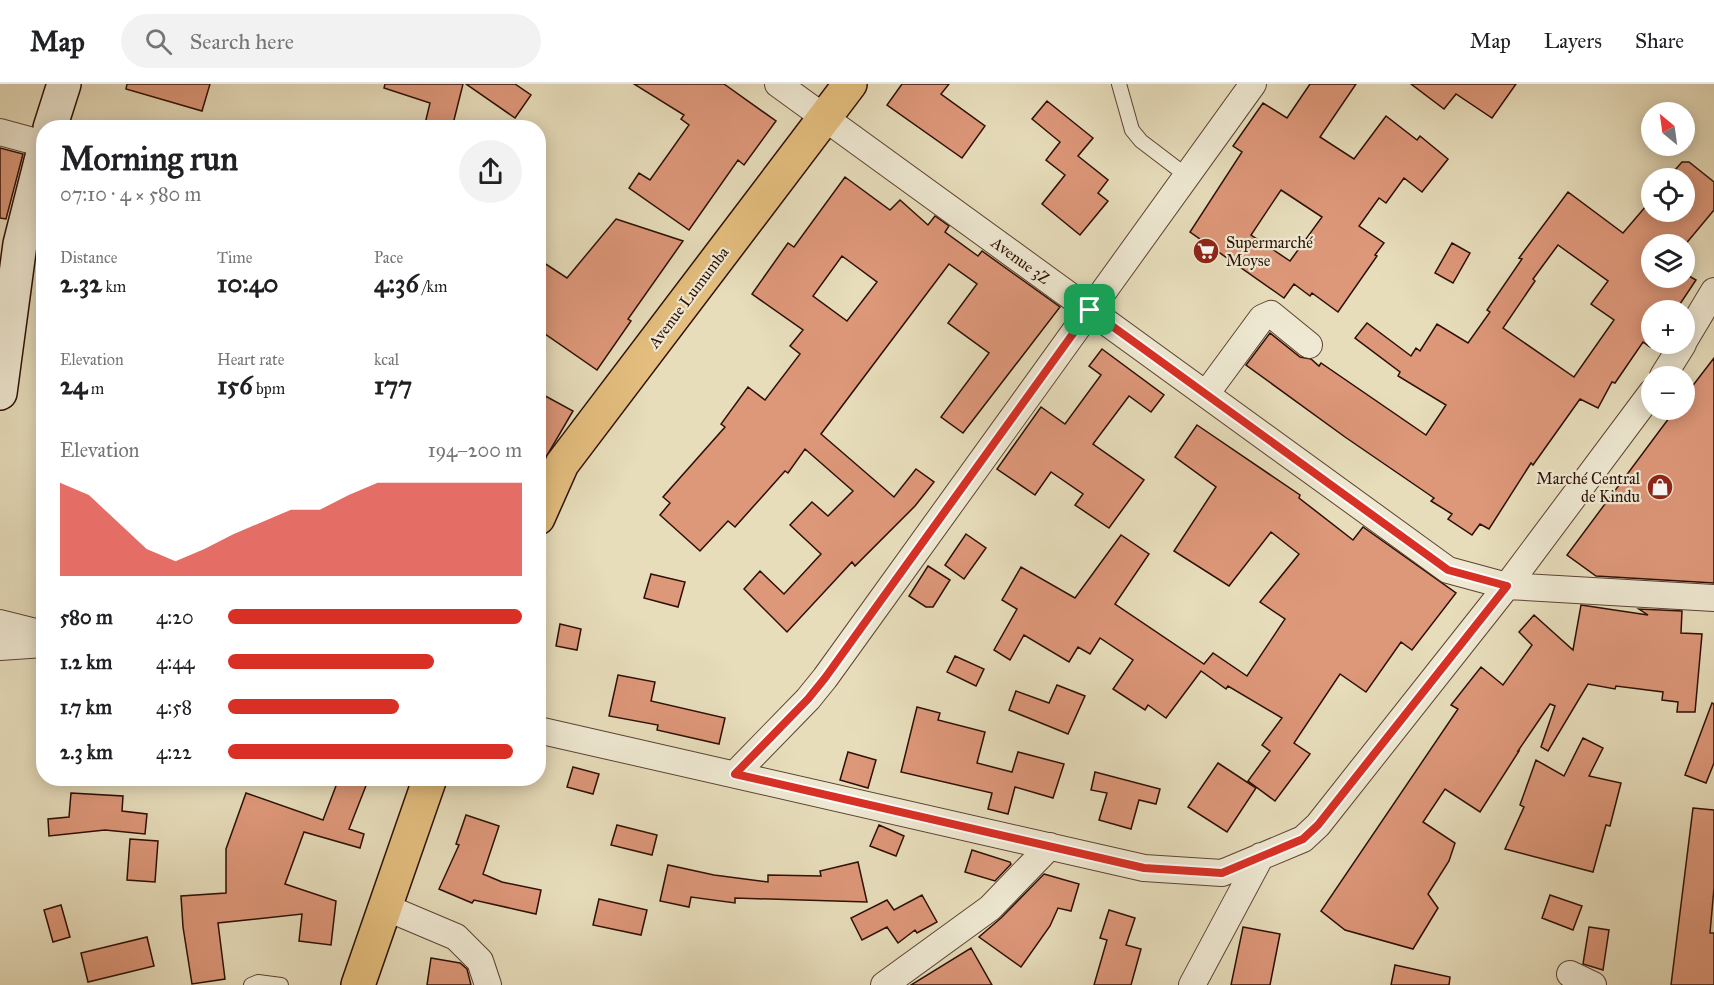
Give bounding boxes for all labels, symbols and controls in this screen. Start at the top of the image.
search box [121,14,541,68]
text: Map [30,24,85,59]
icon: search [142,25,175,58]
text: Search here [190,28,294,55]
text: Map [1470,28,1511,54]
text: Layers [1544,28,1602,54]
text: Share [1635,28,1684,54]
north arrow [1641,102,1695,156]
map controls [1641,102,1695,420]
text: Morning run [60,139,238,179]
button: share [459,140,522,203]
button: locate [1641,168,1695,222]
text: 07:10 · 4 × 580 m [60,182,201,206]
street label: Avenue 3Z [987,232,1054,288]
place label: Supermarché Moyse [1226,233,1313,270]
button: layers [1641,234,1695,288]
supermarket icon: Supermarché Moyse [1191,236,1221,266]
street label: Avenue Lumumba [644,243,733,352]
text: Distance [60,248,117,267]
text: Time [217,248,252,267]
text: Pace [374,248,403,267]
text: 2.32 [60,267,102,299]
text: 10:40 [217,267,278,299]
text: 4:36 [374,267,419,299]
text: km [102,277,126,296]
text: /km [419,277,447,296]
pin [1064,284,1115,335]
icon: arrive [1073,293,1106,326]
button: + [1641,300,1695,354]
text: Elevation [60,350,124,369]
text: Heart rate [217,350,284,369]
text: kcal [374,350,399,369]
button: − [1641,366,1695,420]
text: 24 [60,369,87,401]
text: 156 [217,369,253,401]
text: 177 [374,369,412,401]
text: m [87,379,104,398]
text: bpm [253,379,285,398]
text: Elevation [60,438,139,462]
text: 194–200 m [428,438,522,462]
place label: Marché Central de Kindu [1536,469,1641,506]
shop icon: Marché Central de Kindu [1645,472,1675,502]
text: 580 m [60,605,113,629]
text: 4:20 [156,605,194,629]
text: 1.2 km [60,650,112,674]
text: 4:44 [156,650,194,674]
text: 1.7 km [60,695,112,719]
text: 4:58 [156,695,192,719]
text: 2.3 km [60,740,113,764]
text: 4:22 [156,740,192,764]

